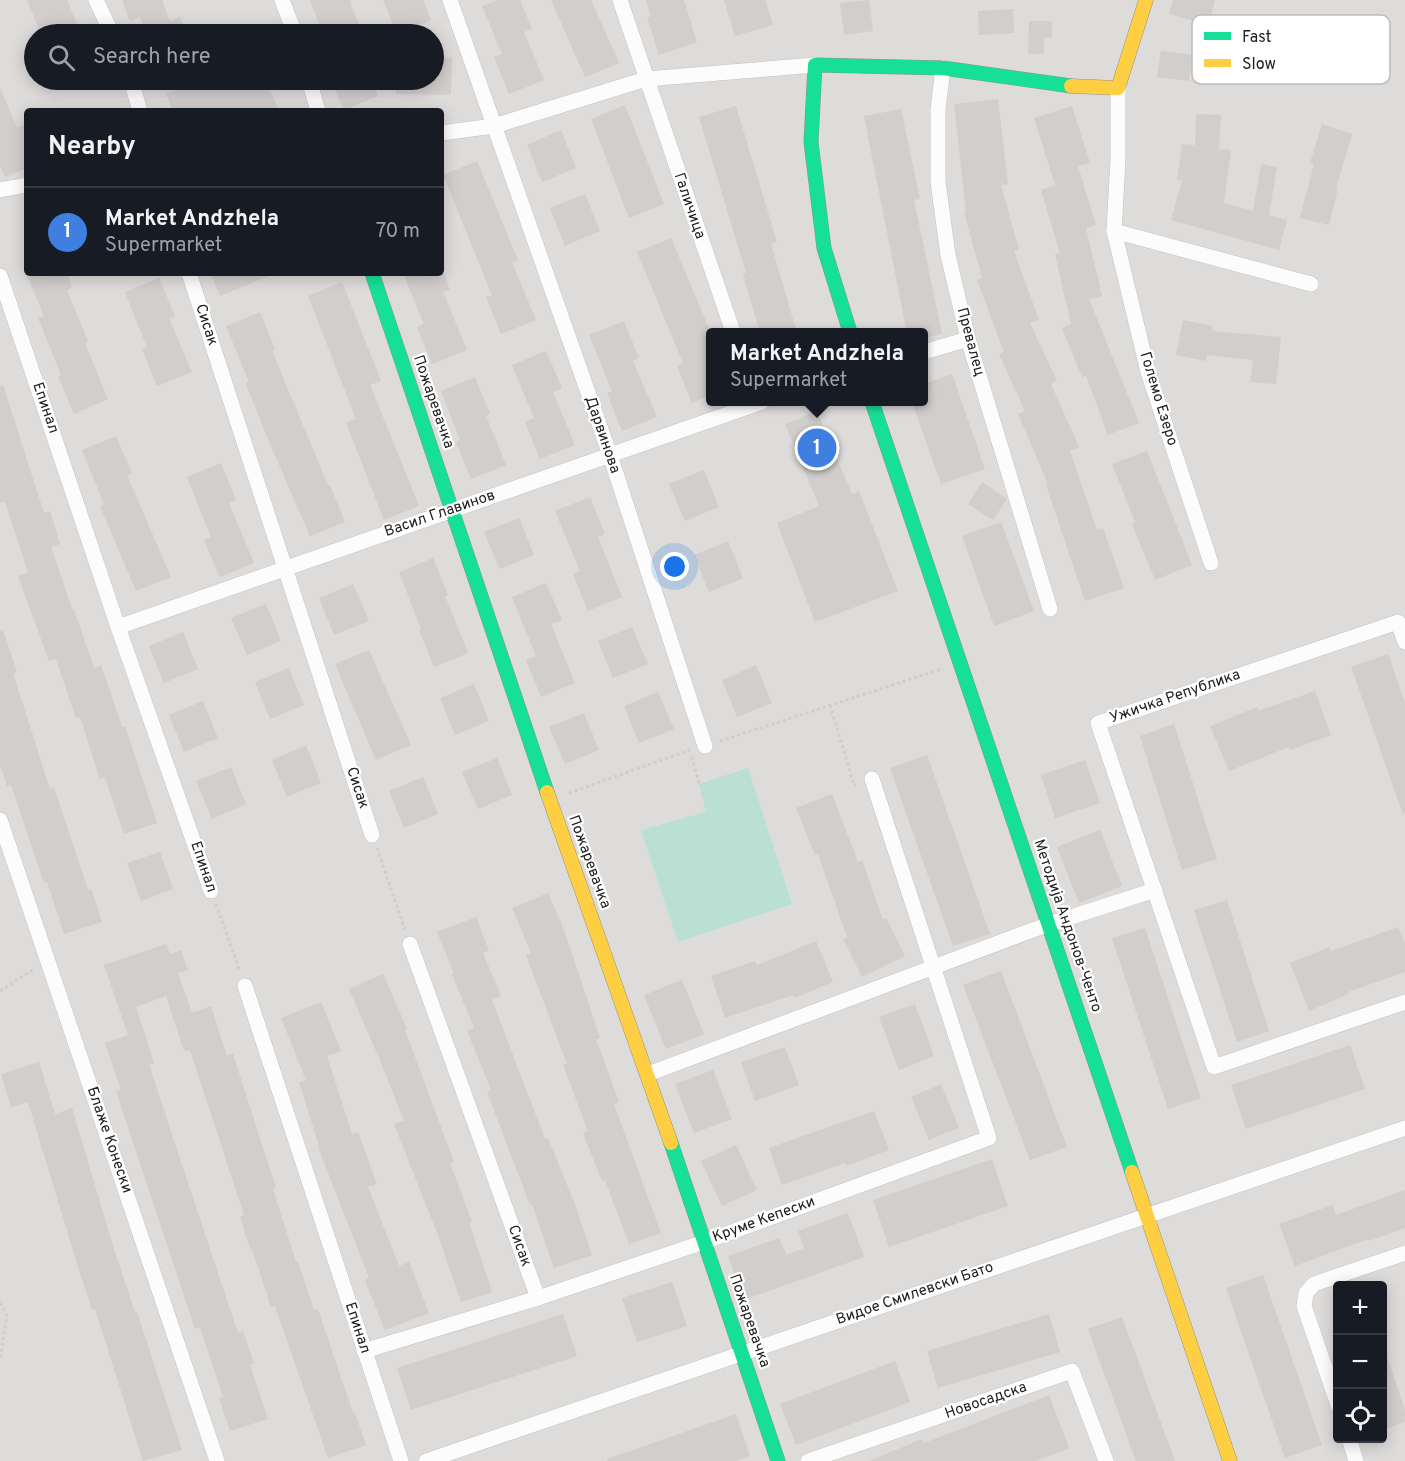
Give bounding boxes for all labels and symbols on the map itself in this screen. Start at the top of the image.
legend [1192,15,1390,84]
text: Fast [1242,28,1272,48]
text: Slow [1242,55,1276,75]
street label: Галичица [669,170,709,242]
street label: Сисак [190,302,222,348]
street label: Превалец [952,306,988,378]
street label: Големо Езеро [1135,350,1181,448]
street label: Пожаревачка [408,353,458,451]
street label: Епинал [27,380,63,436]
street label: Дарвинова [580,394,624,476]
pin: 1 [798,426,836,470]
street label: Васил Главинов [382,486,498,542]
your location [660,552,689,581]
street label: Ужичка Република [1107,666,1243,728]
street label: Сисак [341,765,373,811]
street label: Пожаревачка [563,813,615,911]
street label: Методија Андонов-Ченто [1028,837,1106,1015]
street label: Епинал [185,839,221,895]
street label: Блаже Конески [82,1084,136,1196]
street label: Круме Кепески [710,1193,818,1247]
street label: Сисак [503,1223,535,1269]
street label: Видое Смилевски Бато [834,1258,996,1330]
street label: Пожаревачка [724,1272,774,1370]
street label: Епинал [340,1300,374,1356]
street label: Новосадска [942,1378,1030,1424]

